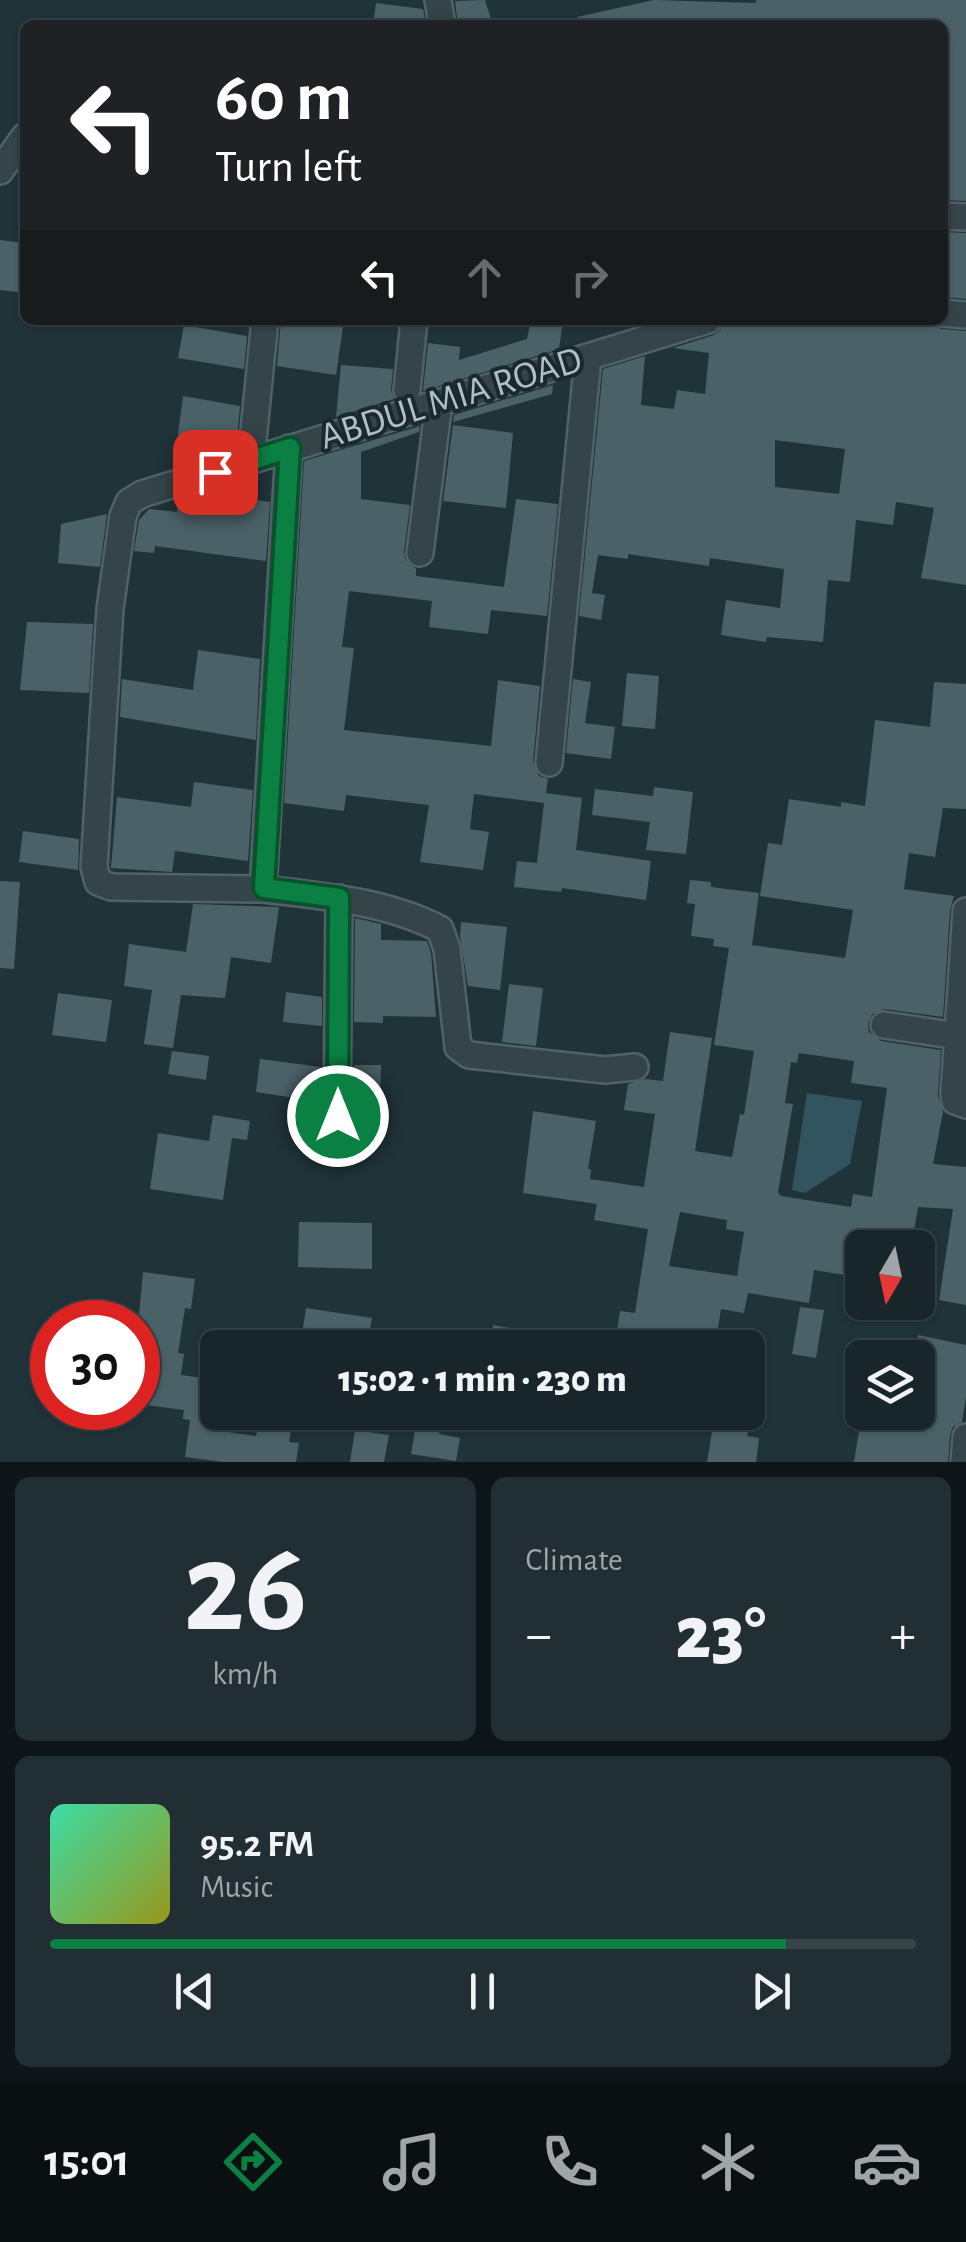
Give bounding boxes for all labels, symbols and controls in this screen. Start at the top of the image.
icon: left [50,60,180,190]
text: 60 m [215,63,352,133]
text: Turn left [215,145,362,190]
icon: left [352,250,407,305]
icon: ahead [457,250,512,305]
icon: right [562,250,617,305]
street label: ABDUL MIA ROAD [315,341,587,457]
pin [173,430,258,515]
icon: arrive [188,445,243,500]
position arrow [286,1064,390,1168]
north arrow [845,1230,935,1320]
map controls [845,1230,935,1430]
speed limit sign: 30 [30,1300,160,1430]
button: layers [845,1340,935,1430]
text: 15:02 · 1 min · 230 m [338,1361,627,1399]
text: 26 [183,1525,307,1655]
text: Climate [526,1544,623,1576]
text: 23° [675,1597,766,1672]
text: − [526,1608,552,1663]
text: + [890,1608,916,1663]
text: km/h [212,1658,278,1690]
text: 95.2 FM [200,1826,314,1864]
text: Music [200,1871,273,1903]
icon: previous [167,1964,222,2019]
icon: pause [455,1964,510,2019]
icon: next [744,1964,799,2019]
icon: directions [218,2127,288,2197]
icon: music [377,2127,447,2197]
icon: phone [535,2127,605,2197]
icon: climate [693,2127,763,2197]
icon: car [852,2127,922,2197]
text: 15:01 [44,2139,130,2184]

